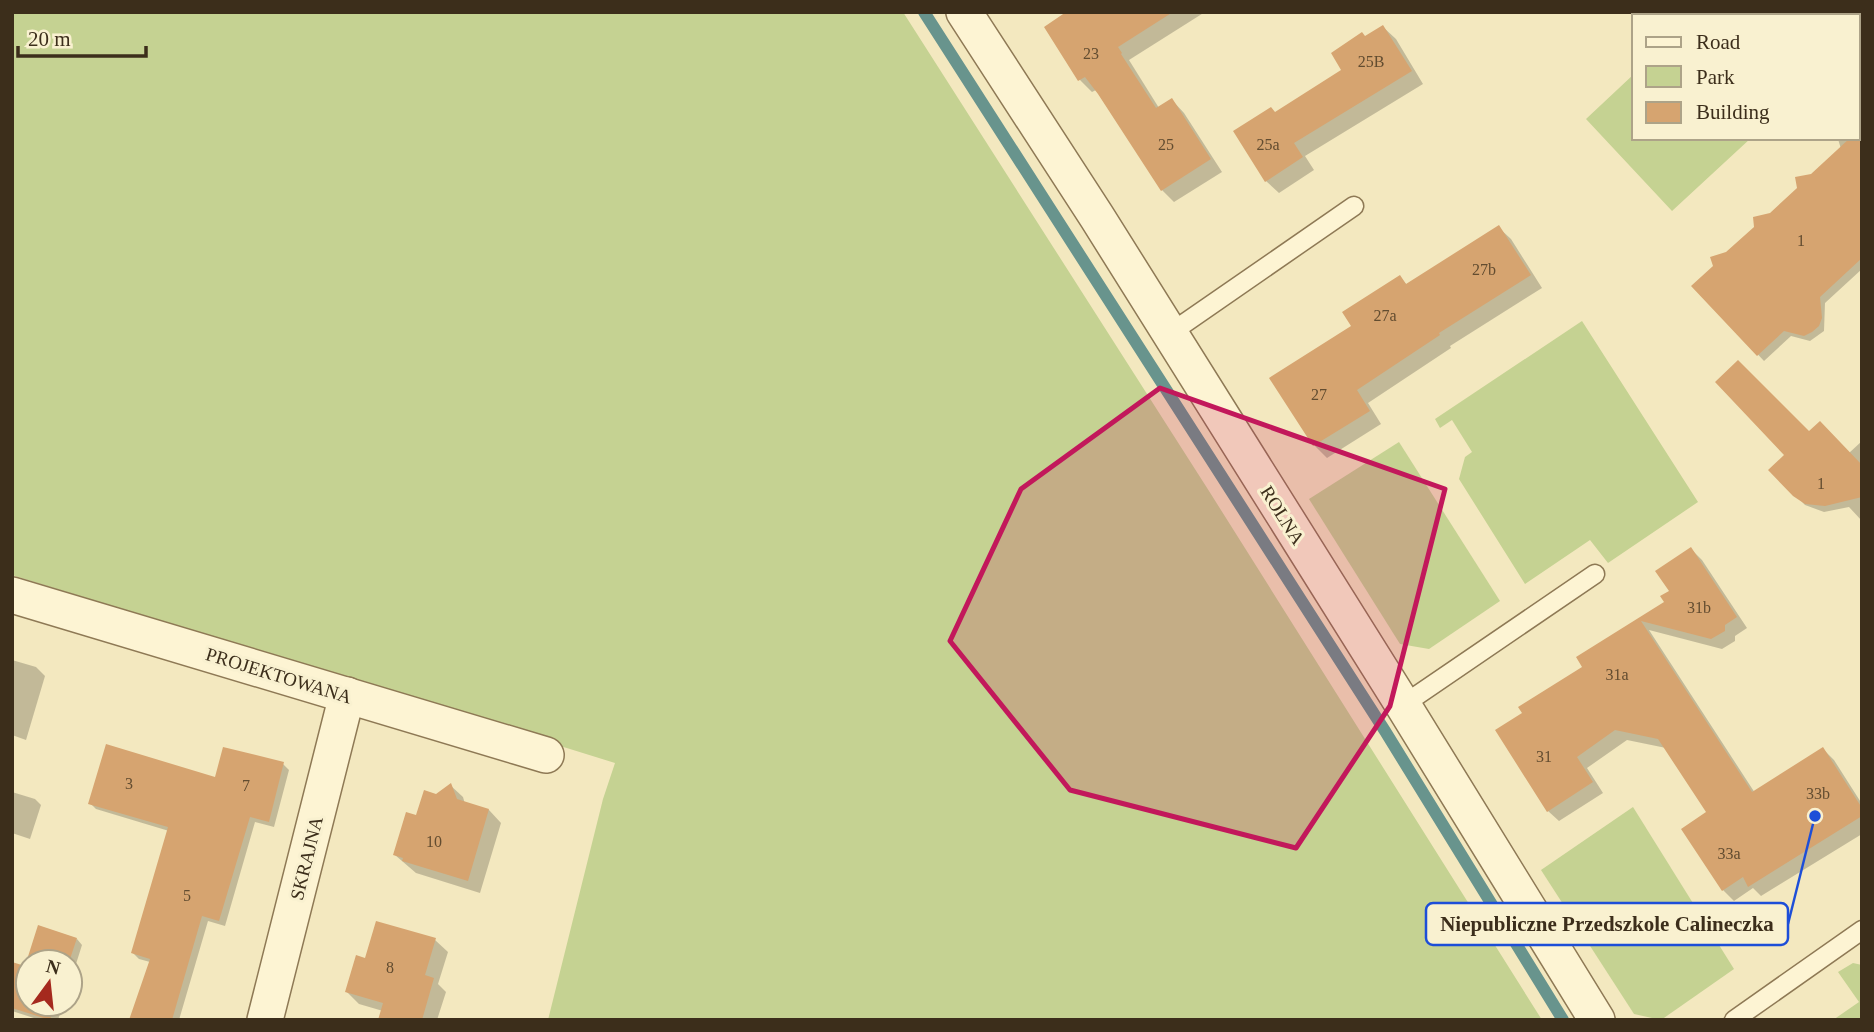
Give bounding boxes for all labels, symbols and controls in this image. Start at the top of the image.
scale bar [18,14,145,58]
legend [1632,14,1860,140]
text: 20 m [28,27,71,51]
text: Road [1696,30,1741,54]
house number: 23 [1083,45,1099,62]
house number: 25B [1358,53,1384,70]
text: Park [1696,65,1735,89]
text: Building [1696,100,1770,124]
house number: 25 [1158,136,1174,153]
house number: 25a [1256,136,1280,153]
house number: 1 [1797,232,1805,249]
house number: 27b [1472,261,1496,278]
house number: 27a [1373,307,1397,324]
house number: 27 [1311,386,1327,403]
house number: 1 [1817,475,1825,492]
street label: ROLNA [1256,482,1309,549]
house number: 31b [1687,599,1711,616]
street label: PROJEKTOWANA [203,643,355,708]
house number: 31a [1605,666,1629,683]
house number: 31 [1536,748,1552,765]
house number: 3 [125,775,133,792]
house number: 7 [242,777,250,794]
house number: 33b [1806,785,1830,802]
street label: SKRAJNA [286,814,327,902]
house number: 10 [426,833,442,850]
house number: 33a [1717,845,1741,862]
house number: 5 [183,887,191,904]
callout: Niepubliczne Przedszkole Calineczka [1426,903,1788,945]
text: Niepubliczne Przedszkole Calineczka [1440,912,1774,936]
north arrow [14,948,84,1018]
text: N [44,955,63,979]
house number: 8 [386,959,394,976]

